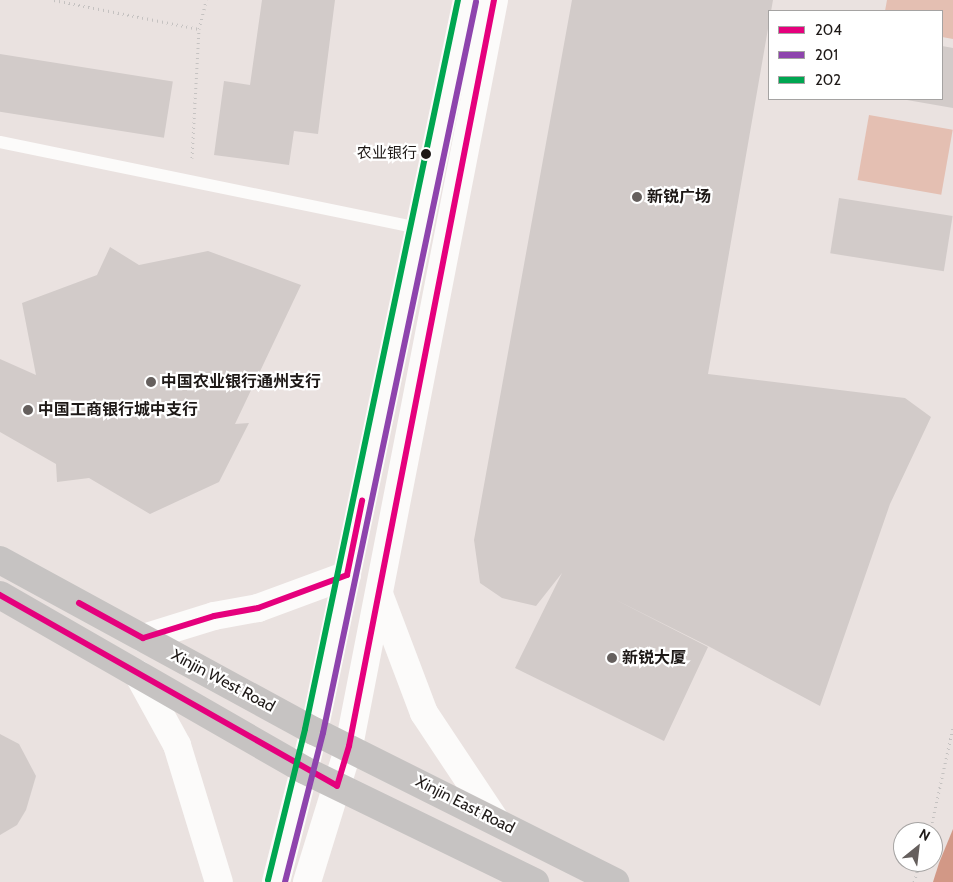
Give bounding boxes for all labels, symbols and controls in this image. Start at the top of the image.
legend [768,10,943,100]
text: 204 [815,21,842,39]
text: 201 [815,46,838,64]
text: 202 [815,71,841,89]
place label: 农业银行 [357,145,417,163]
marker: 农业银行 [421,149,431,159]
place label: 新锐广场 [647,187,711,207]
marker: 新锐广场 [631,191,643,203]
place label: 中国农业银行通州支行 [161,372,321,392]
marker: 中国农业银行通州支行 [145,376,157,388]
place label: 中国工商银行城中支行 [38,400,198,420]
marker: 中国工商银行城中支行 [22,404,34,416]
street label: Xinjin West Road [168,646,278,716]
place label: 新锐大厦 [622,648,686,668]
marker: 新锐大厦 [606,652,618,664]
street label: Xinjin East Road [412,772,518,838]
north arrow [893,822,943,872]
text: N [916,824,933,845]

